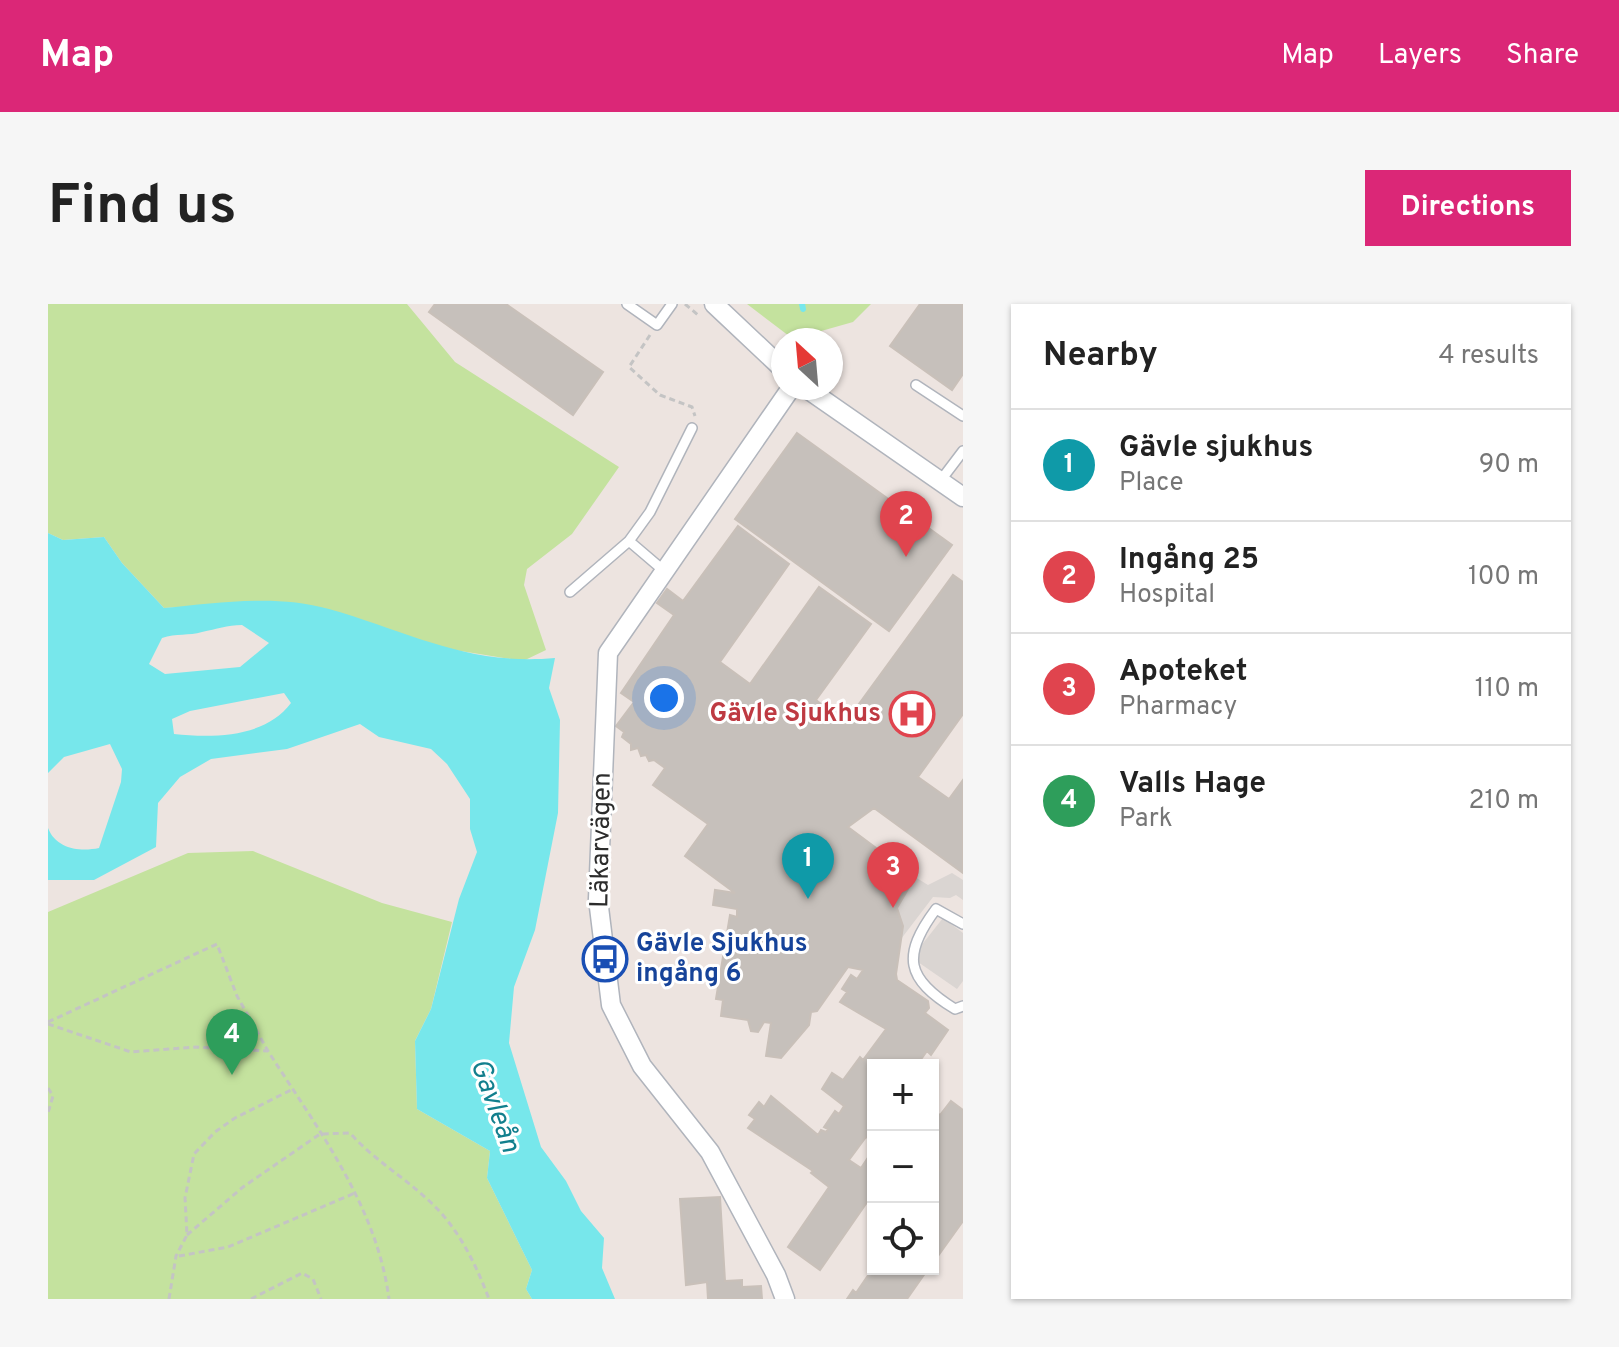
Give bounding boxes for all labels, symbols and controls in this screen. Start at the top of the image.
text: Map [40,32,114,81]
text: Map [1281,38,1334,74]
text: Layers [1378,38,1462,74]
text: Share [1506,38,1579,74]
button: Directions [1365,170,1571,246]
text: Find us [48,173,237,243]
north arrow [771,328,843,400]
text: Nearby [1043,335,1158,378]
text: 4 results [1438,340,1539,373]
text: Gävle sjukhus [1119,430,1313,467]
text: 1 [1064,449,1074,482]
text: 90 m [1479,449,1539,482]
text: Place [1119,467,1183,500]
pin: 2 [880,491,932,557]
text: Ingång 25 [1119,542,1259,579]
text: 2 [1061,561,1077,594]
text: 100 m [1468,561,1539,594]
text: Hospital [1119,579,1215,612]
text: Apoteket [1119,654,1247,691]
text: 3 [1061,673,1077,706]
text: 110 m [1475,673,1539,706]
your location [644,678,684,718]
hospital icon: Gävle Sjukhus [888,690,936,738]
text: Pharmacy [1119,691,1237,724]
place label: Gävle Sjukhus [709,698,881,731]
text: Valls Hage [1119,766,1266,803]
street label: Läkarvägen [584,772,620,908]
text: 4 [1061,785,1077,818]
text: 210 m [1469,785,1539,818]
text: Park [1119,803,1173,836]
pin: 1 [782,833,834,899]
pin: 3 [867,842,919,908]
place label: Gävle Sjukhus ingång 6 [636,928,808,991]
bus stop icon: Gävle Sjukhus ingång 6 [581,935,629,983]
pin: 4 [206,1009,258,1075]
water label: Gavleån [460,1054,528,1158]
map controls [867,1059,939,1275]
button: + [867,1059,939,1131]
button: − [867,1131,939,1203]
button: locate [867,1203,939,1275]

